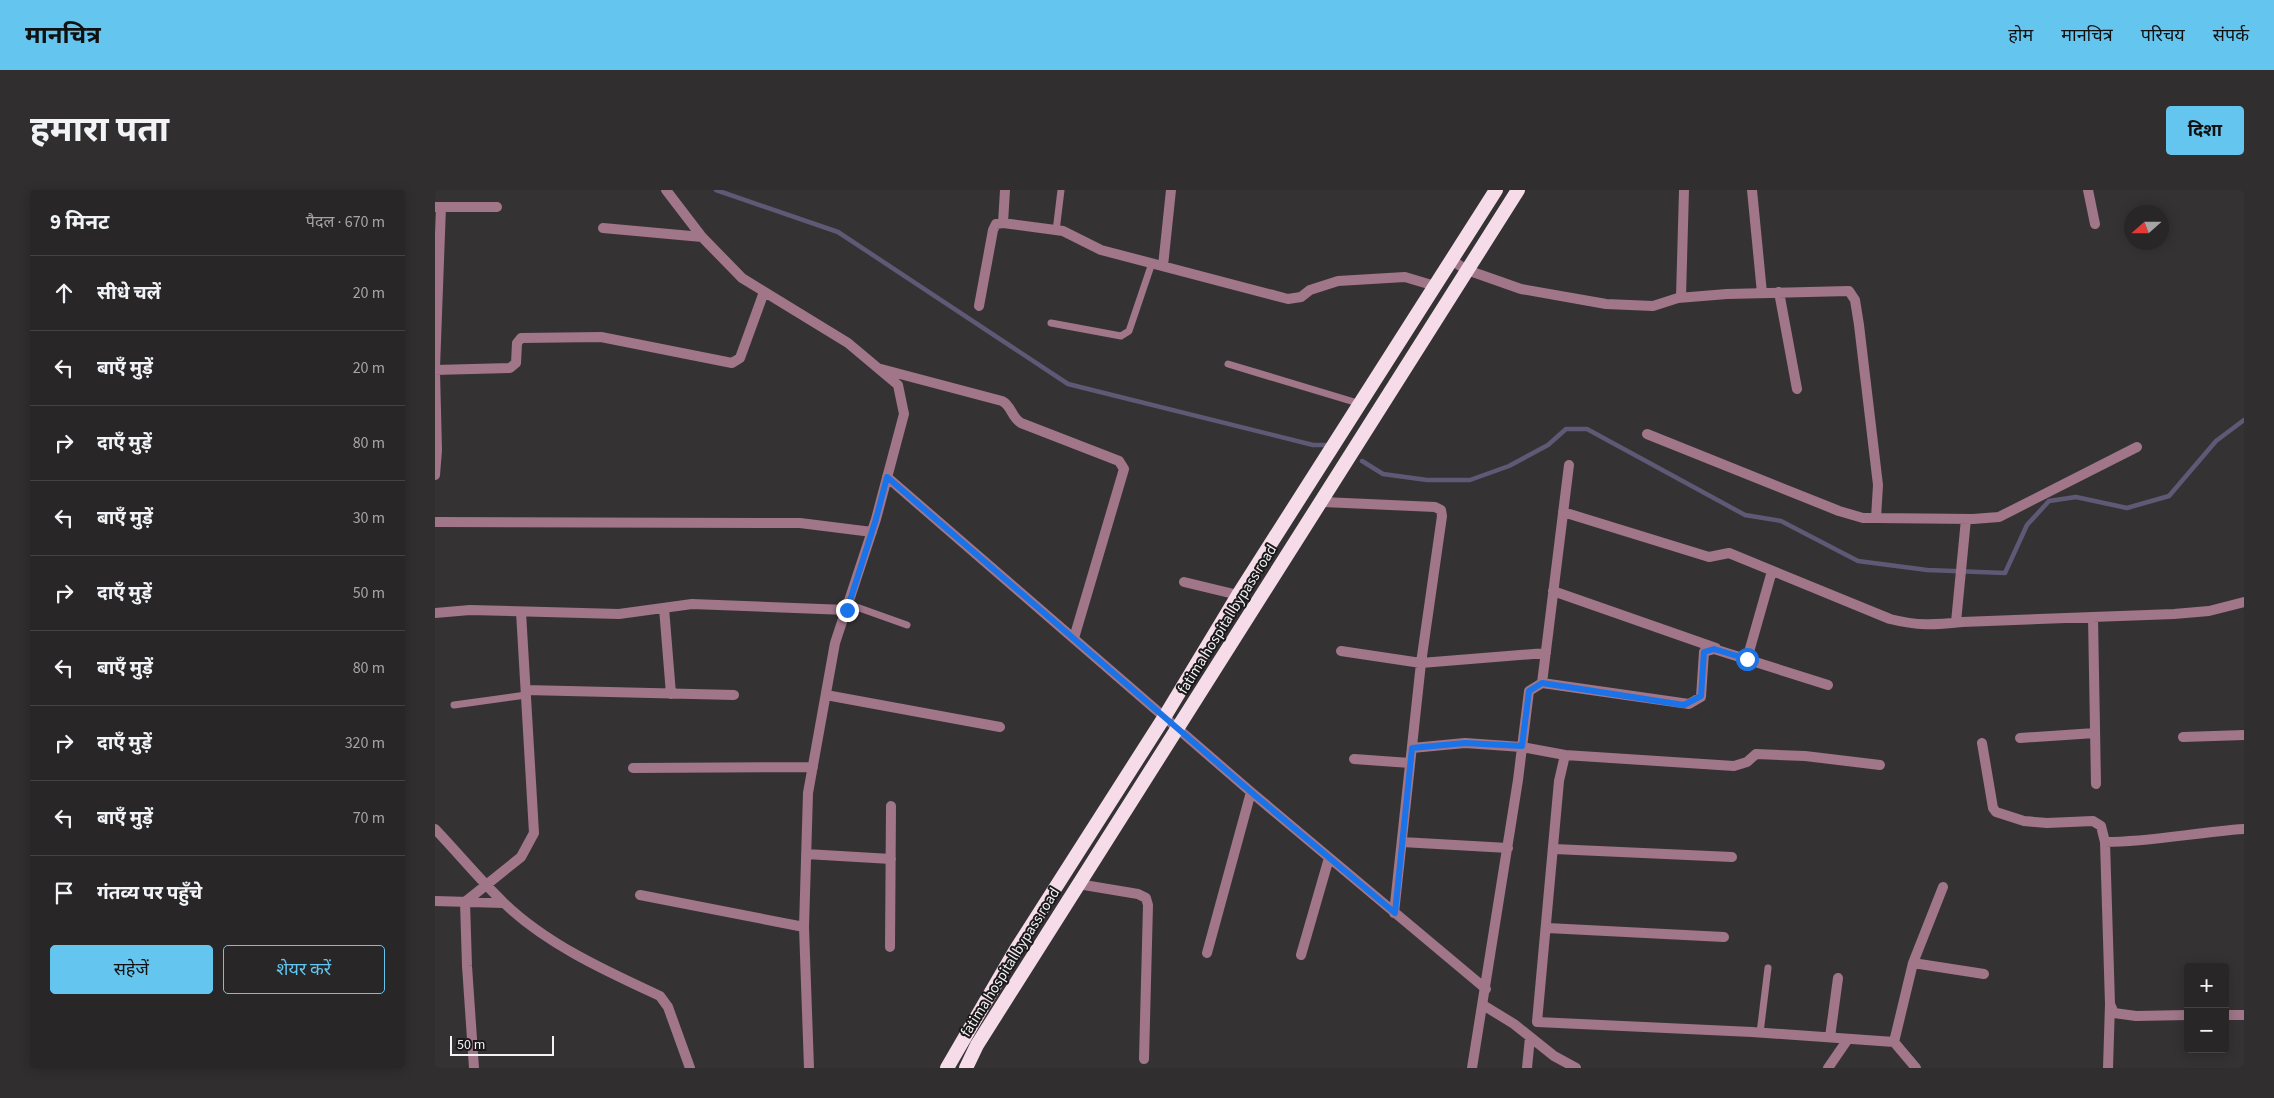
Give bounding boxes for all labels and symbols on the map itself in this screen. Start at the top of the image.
north arrow [2124,205,2169,250]
street label: fatima hospital bypass road [1173,541,1282,698]
route end [836,599,859,622]
route start [1736,648,1759,671]
street label: fatima hospital bypass road [956,884,1065,1041]
scale bar [450,1033,554,1056]

